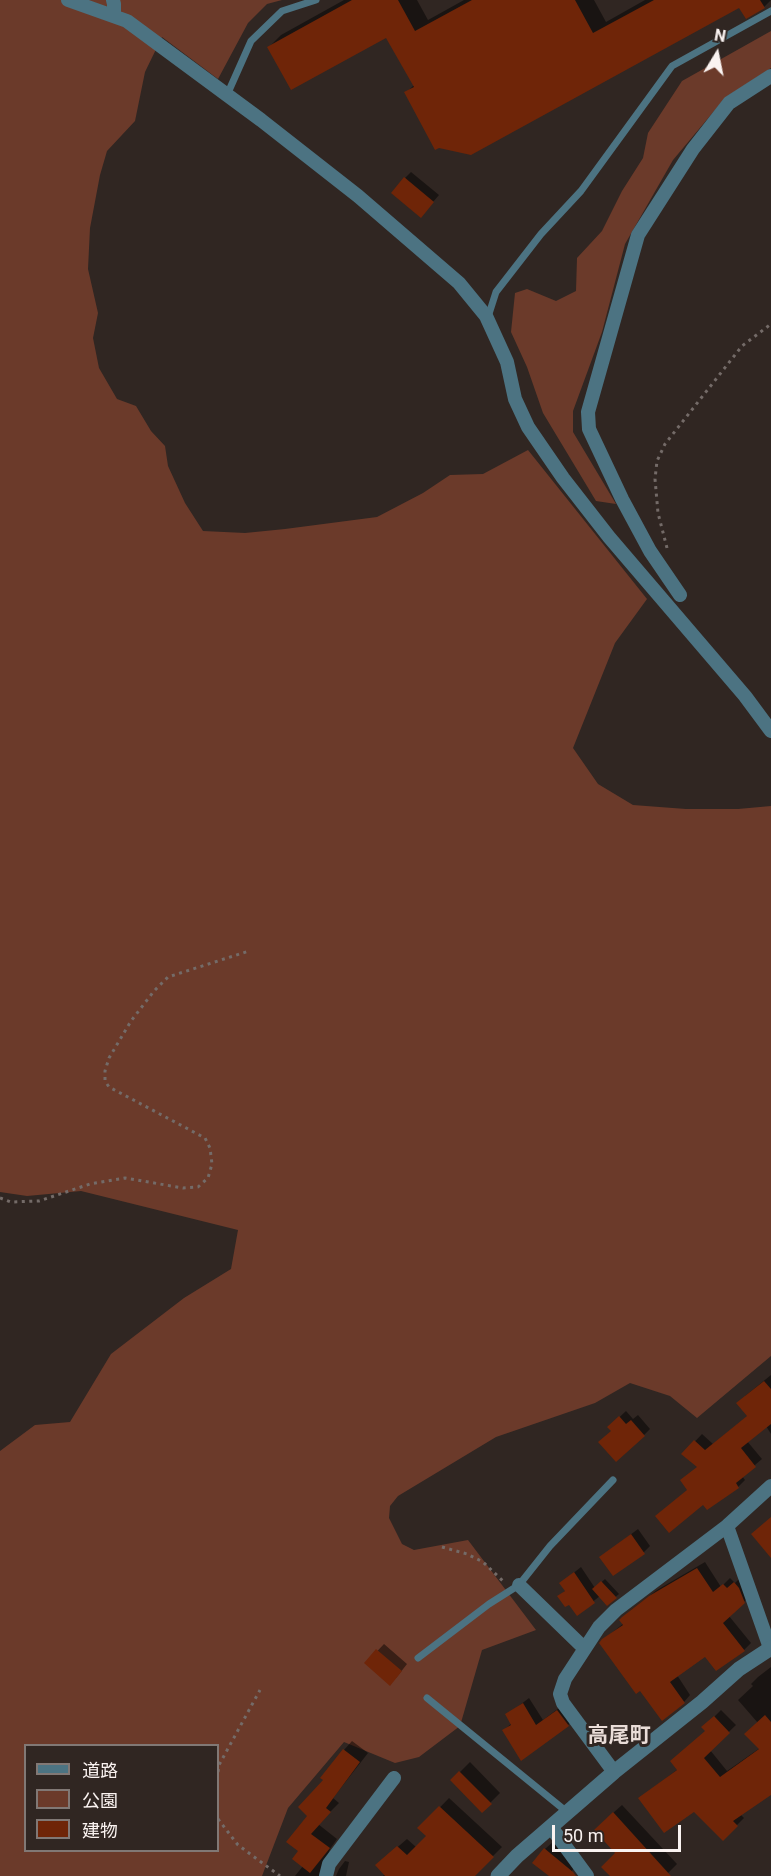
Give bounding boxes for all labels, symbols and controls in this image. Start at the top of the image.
north arrow [687,24,747,84]
text: N [713,25,727,46]
district label: 高尾町 [588,1724,650,1750]
legend [24,1744,219,1852]
text: 道路 [82,1760,118,1781]
text: 公園 [82,1790,118,1811]
scale bar [555,1813,684,1851]
text: 建物 [82,1820,118,1841]
text: 50 m [563,1825,603,1846]

